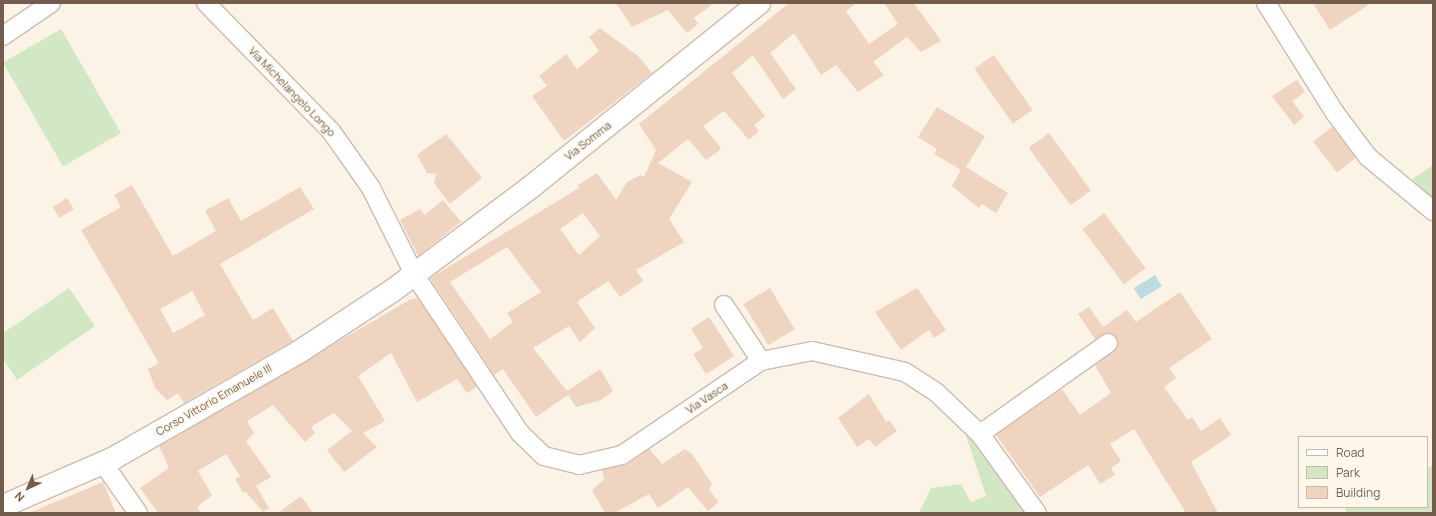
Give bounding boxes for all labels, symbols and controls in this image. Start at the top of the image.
street label: Via Michelangelo Longo [246,45,338,139]
street label: Via Somma [562,119,614,163]
street label: Corso Vittorio Emanuele III [154,361,274,439]
street label: Via Vasca [684,379,730,417]
legend [1298,436,1428,508]
text: Road [1336,444,1364,461]
text: Park [1336,464,1360,481]
north arrow [8,468,48,508]
text: Building [1336,484,1380,501]
text: N [11,489,27,505]

